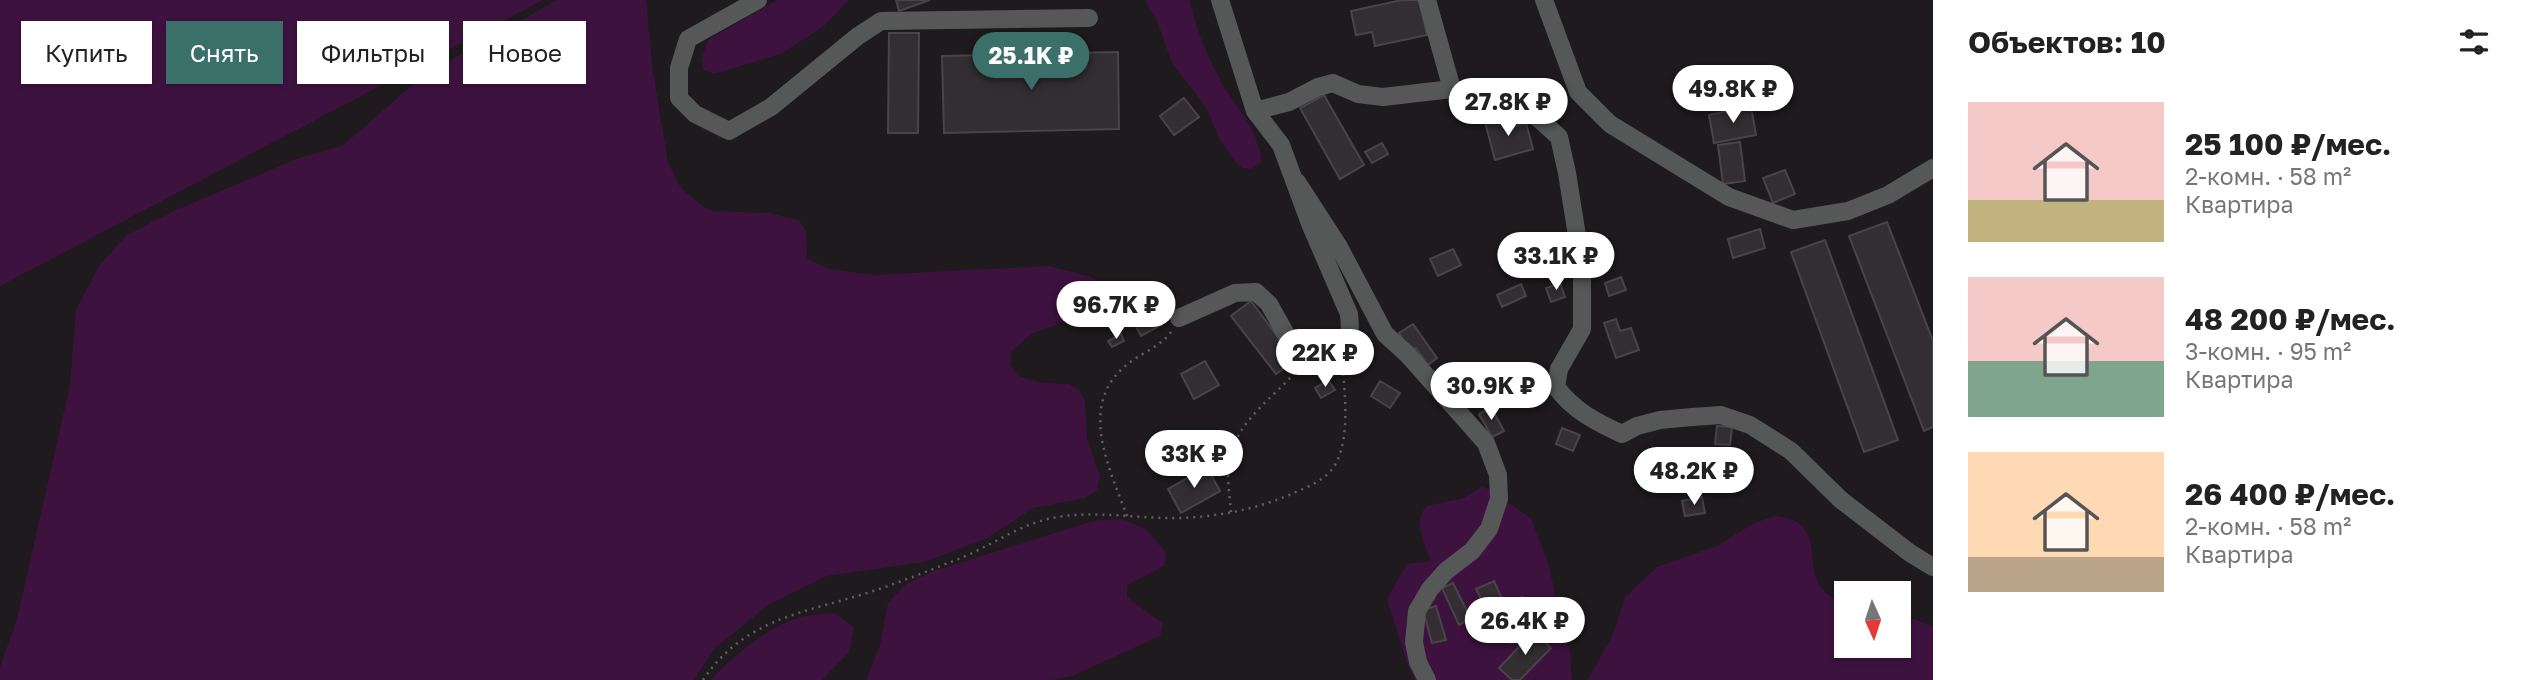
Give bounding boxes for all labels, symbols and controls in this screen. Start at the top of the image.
chip: Купить [21,21,152,84]
chip: Снять [166,21,283,84]
chip: Фильтры [297,21,449,84]
chip: Новое [463,21,586,84]
icon: filters [2455,23,2493,61]
text: Объектов: 10 [1968,24,2166,60]
pin: 25.1K ₽ [966,32,1096,92]
text: 25.1K ₽ [988,41,1074,69]
pin: 49.8K ₽ [1668,66,1798,125]
text: 49.8K ₽ [1688,74,1778,102]
pin: 27.8K ₽ [1443,78,1573,138]
text: 27.8K ₽ [1465,87,1551,115]
text: 25 100 ₽/мес. [2185,126,2391,162]
icon: home [2024,130,2108,214]
text: 2-комн. · 58 m² [2185,162,2351,190]
text: Квартира [2185,190,2293,218]
pin: 33.1K ₽ [1491,232,1621,292]
text: 33.1K ₽ [1513,241,1599,269]
pin: 96.7K ₽ [1051,282,1181,341]
text: 96.7K ₽ [1072,290,1160,318]
text: 48 200 ₽/мес. [2185,301,2396,337]
icon: home [2024,305,2108,389]
pin: 22K ₽ [1276,330,1374,389]
text: 3-комн. · 95 m² [2185,337,2351,365]
text: 22K ₽ [1292,338,1358,366]
pin: 30.9K ₽ [1426,362,1556,422]
text: Квартира [2185,365,2293,393]
text: 30.9K ₽ [1447,371,1535,399]
pin: 33K ₽ [1145,430,1243,490]
text: 33K ₽ [1161,439,1227,467]
pin: 48.2K ₽ [1629,448,1759,507]
text: 48.2K ₽ [1650,456,1738,484]
text: 26 400 ₽/мес. [2185,476,2395,512]
icon: home [2024,480,2108,564]
text: 2-комн. · 58 m² [2185,512,2351,540]
text: Квартира [2185,540,2293,568]
north arrow [1834,581,1911,658]
map controls [1834,581,1911,658]
pin: 26.4K ₽ [1460,598,1590,657]
text: 26.4K ₽ [1481,606,1569,634]

